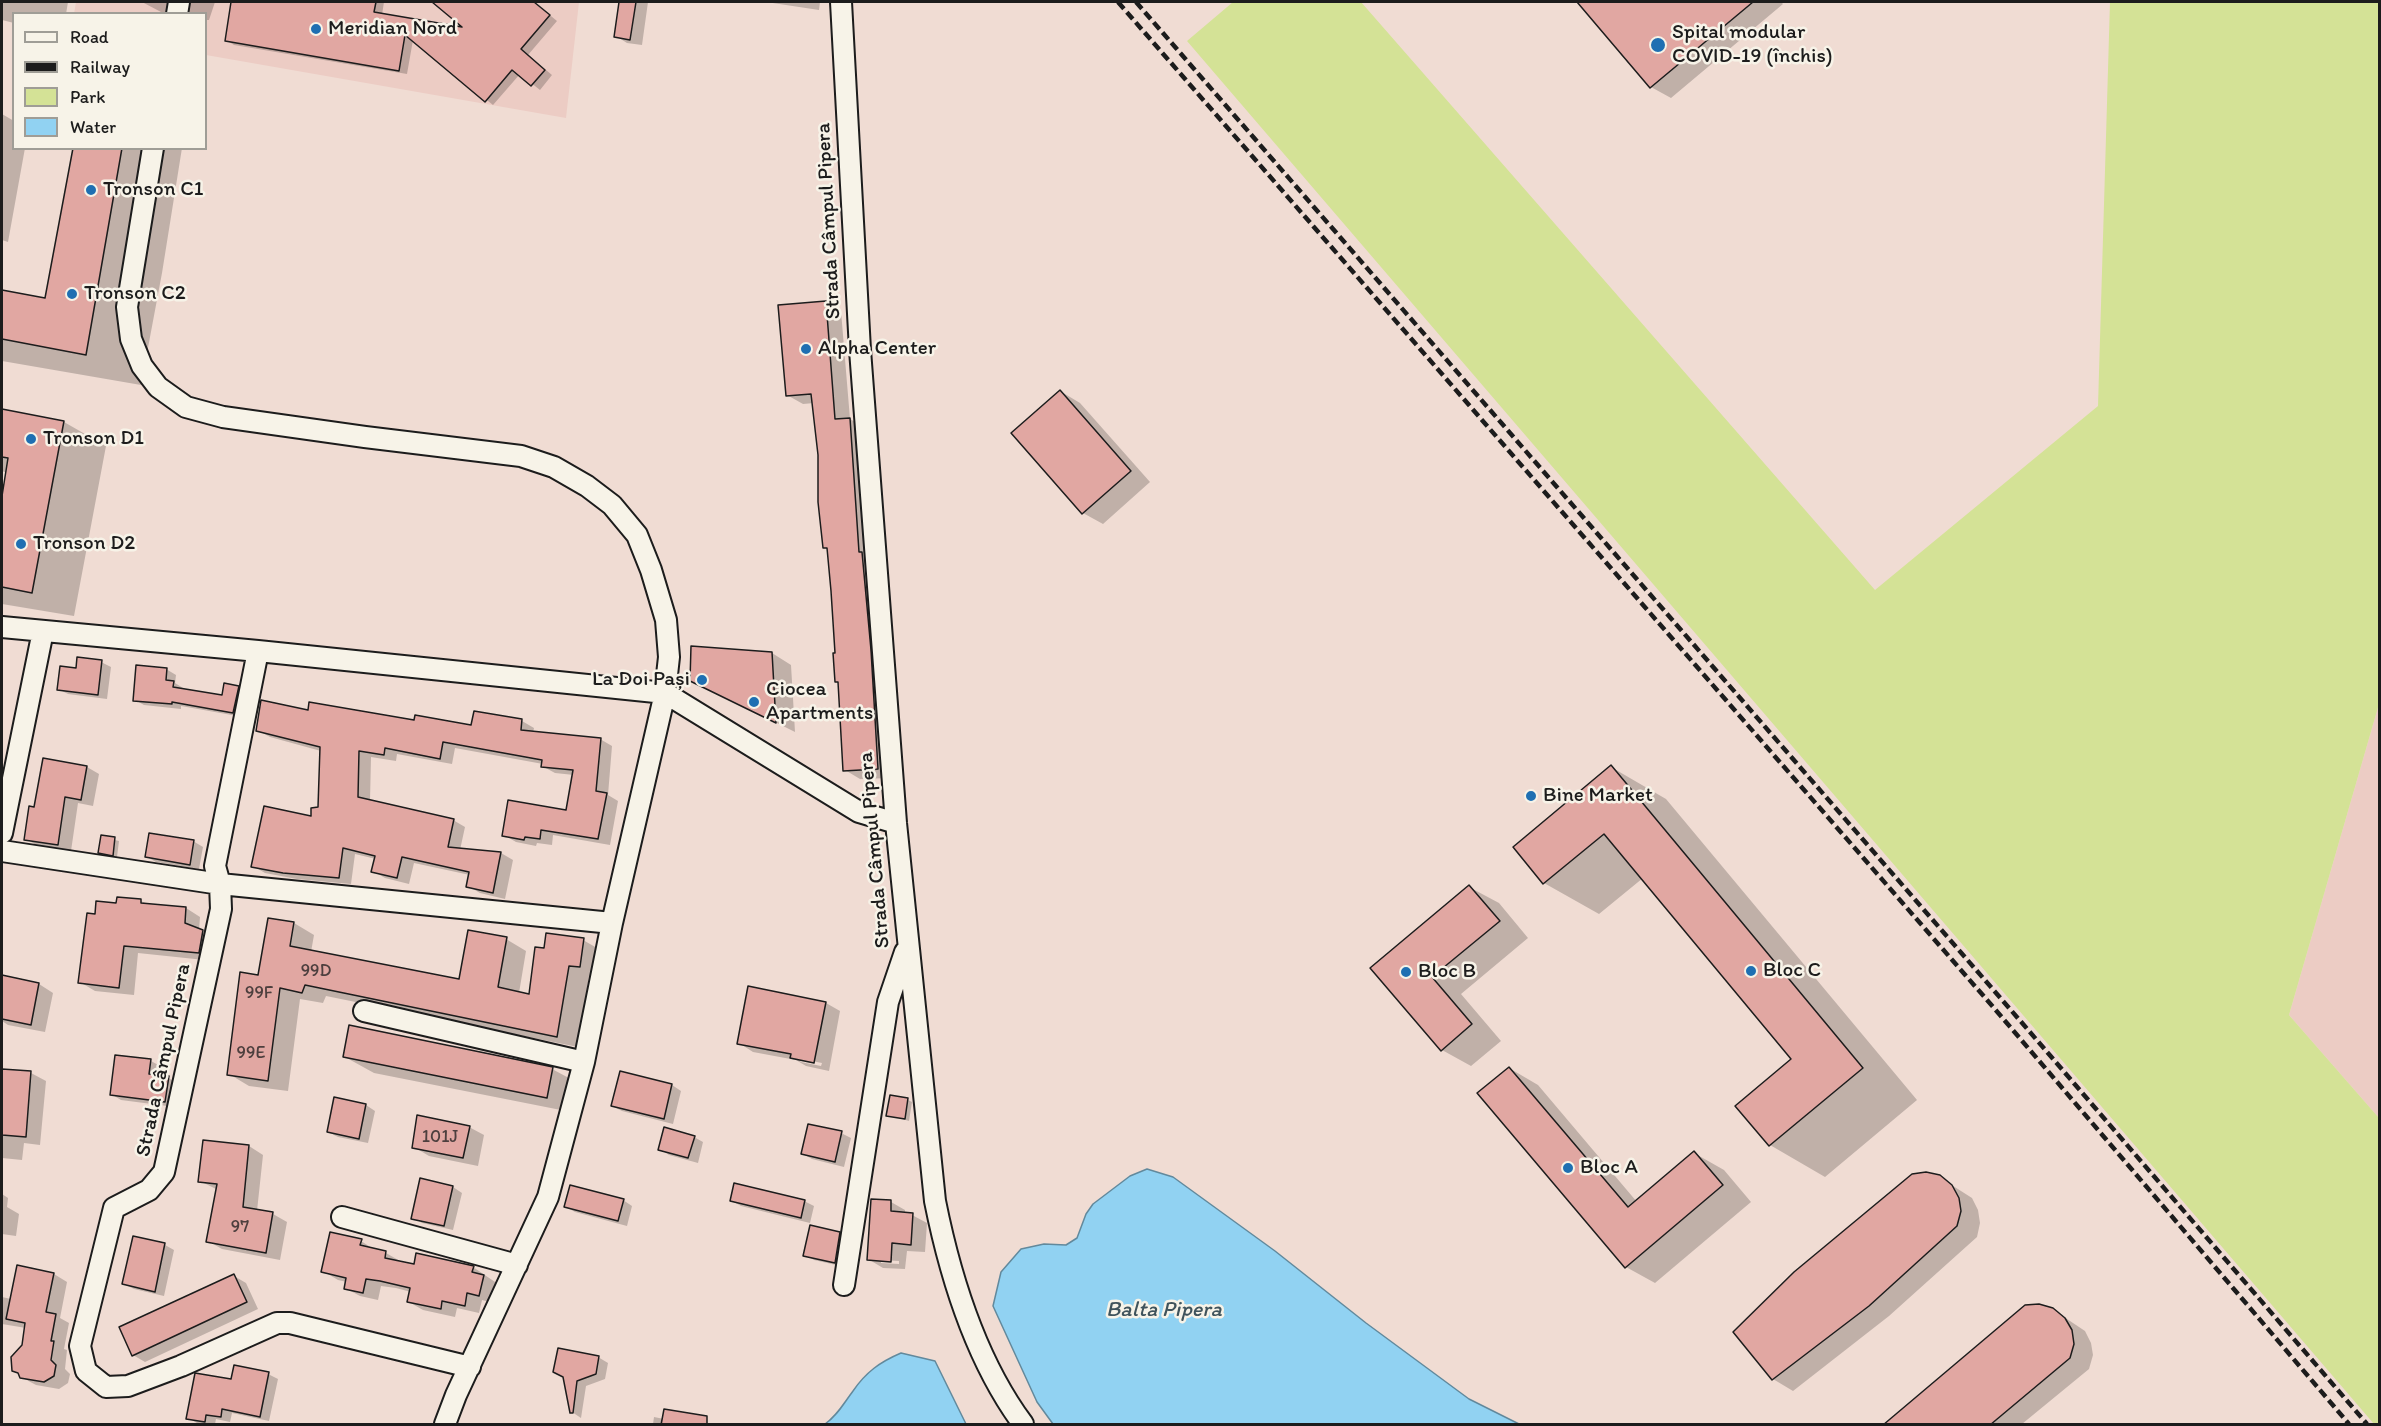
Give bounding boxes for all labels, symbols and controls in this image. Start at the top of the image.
legend [12,12,207,150]
place label: Meridian Nord [328,16,457,42]
place label: Spital modular COVID-19 (închis) [1672,20,1833,70]
marker: Meridian Nord [309,22,323,36]
text: Road [70,26,109,48]
marker: Spital modular COVID-19 (închis) [1649,36,1667,54]
text: Railway [70,56,130,78]
text: Park [70,86,105,108]
text: Water [70,116,116,138]
street label: Strada Câmpul Pipera [811,122,847,320]
place label: Tronson C1 [103,177,204,203]
marker: Tronson C1 [84,183,98,197]
place label: Tronson C2 [84,281,186,307]
marker: Tronson C2 [65,287,79,301]
place label: Alpha Center [818,336,936,362]
marker: Alpha Center [799,342,813,356]
place label: Tronson D1 [43,426,144,452]
marker: Tronson D1 [24,432,38,446]
place label: Tronson D2 [33,531,135,557]
marker: Tronson D2 [14,537,28,551]
place label: La Doi Pași [592,667,690,693]
marker: La Doi Pași [695,673,709,687]
place label: Ciocea Apartments [766,677,873,727]
marker: Ciocea Apartments [747,695,761,709]
street label: Strada Câmpul Pipera [854,751,896,949]
place label: Bine Market [1543,783,1653,809]
marker: Bine Market [1524,789,1538,803]
place label: Bloc C [1763,958,1821,984]
place label: Bloc B [1418,959,1476,985]
house number: 99D [301,960,331,982]
street label: Strada Câmpul Pipera [131,961,197,1159]
marker: Bloc C [1744,964,1758,978]
marker: Bloc B [1399,965,1413,979]
house number: 99F [245,982,273,1004]
house number: 99E [237,1042,265,1064]
house number: 101J [422,1126,458,1148]
place label: Bloc A [1580,1155,1638,1181]
marker: Bloc A [1561,1161,1575,1175]
house number: 97 [231,1216,249,1238]
water label: Balta Pipera [1106,1297,1222,1323]

